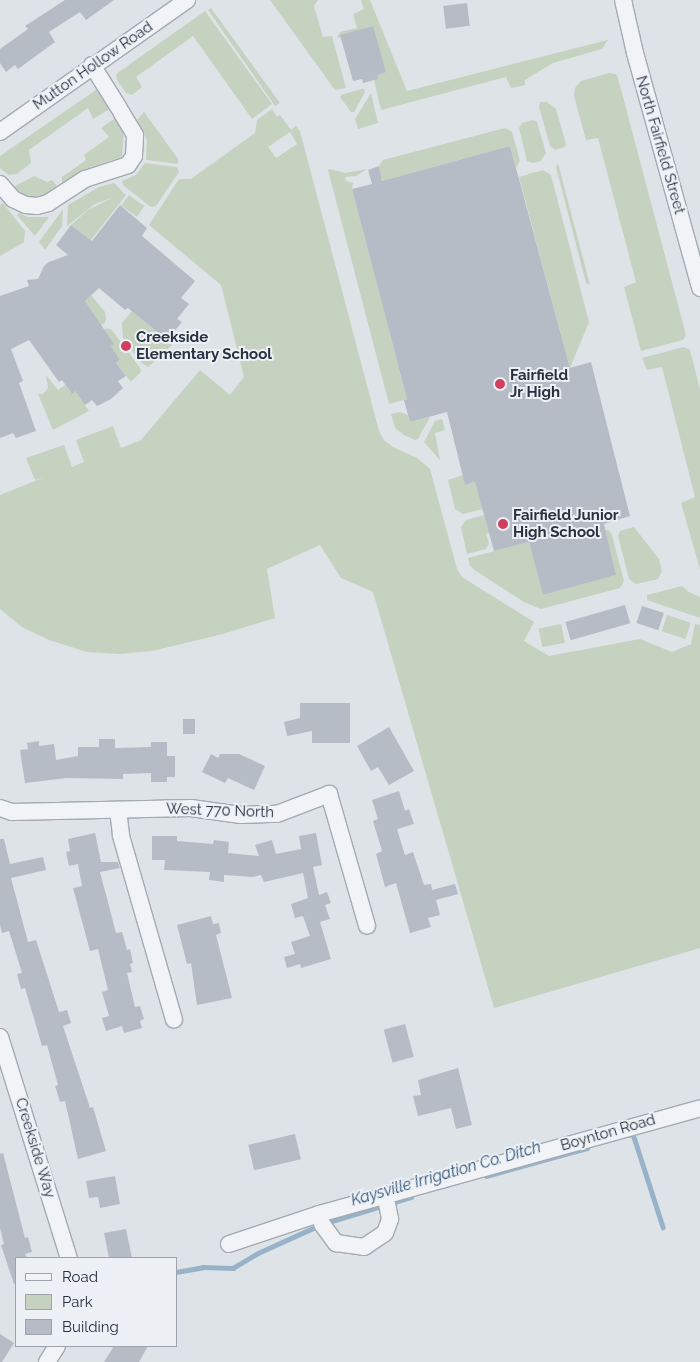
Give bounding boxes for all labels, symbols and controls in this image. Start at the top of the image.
street label: Mutton Hollow Road [30,18,156,114]
street label: North Fairfield Street [632,74,688,216]
place label: Creekside Elementary School [136,328,272,363]
marker: Creekside Elementary School [120,340,132,352]
place label: Fairfield Jr High [510,366,568,401]
marker: Fairfield Jr High [494,378,506,390]
place label: Fairfield Junior High School [513,506,619,541]
marker: Fairfield Junior High School [497,518,509,530]
street label: West 770 North [166,800,274,822]
street label: Creekside Way [11,1095,59,1201]
street label: Boynton Road [559,1111,657,1155]
water label: Kaysville Irrigation Co. Ditch [349,1138,543,1210]
legend [15,1257,178,1347]
text: Road [62,1268,98,1286]
text: Park [62,1293,93,1311]
text: Building [62,1318,119,1336]

